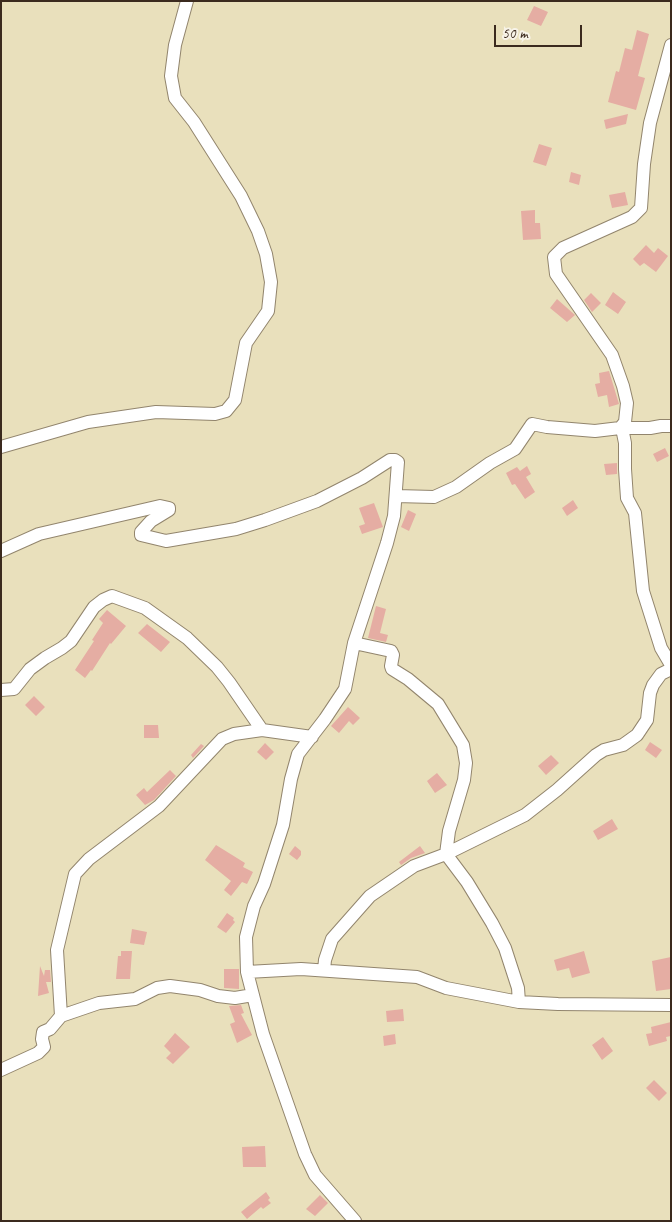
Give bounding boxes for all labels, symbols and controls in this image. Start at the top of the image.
scale bar [497,15,584,47]
text: 50 m [502,24,528,43]

